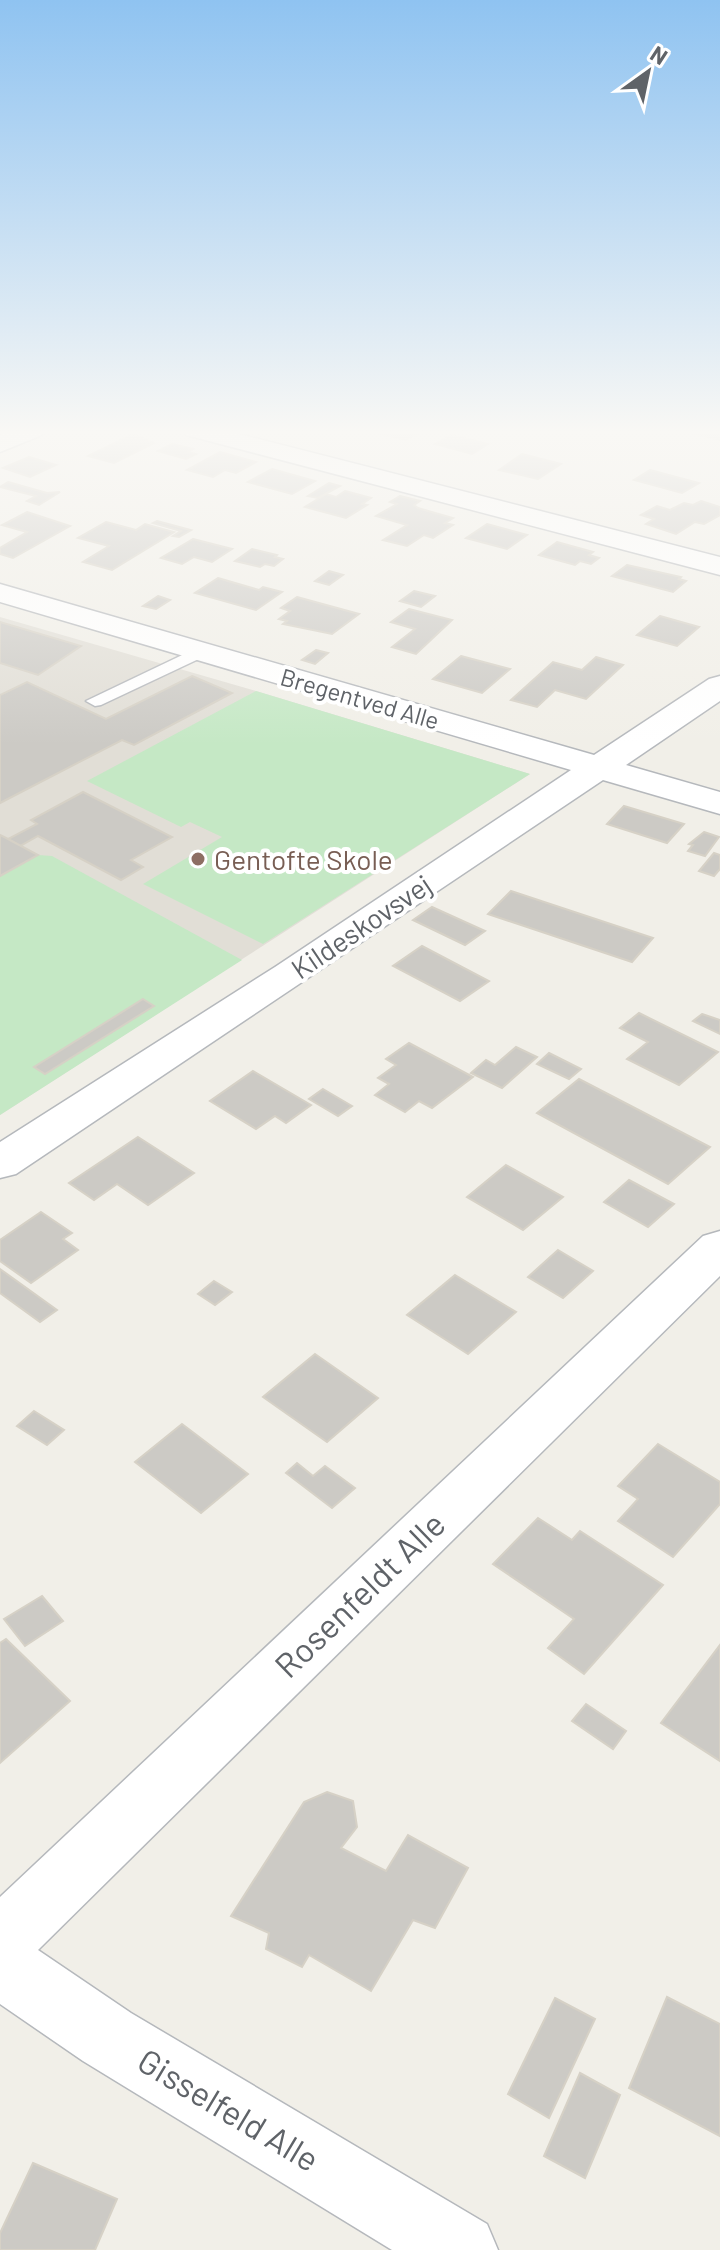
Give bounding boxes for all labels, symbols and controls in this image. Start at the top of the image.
north arrow [608,32,688,112]
text: N [646,39,673,69]
street label: Bregentved Alle [277,661,443,735]
place label: Gentofte Skole [214,842,393,876]
marker: Gentofte Skole [189,850,207,868]
street label: Kildeskovsvej [284,867,438,985]
street label: Rosenfeldt Alle [265,1503,453,1685]
street label: Gisselfeld Alle [131,2039,327,2179]

